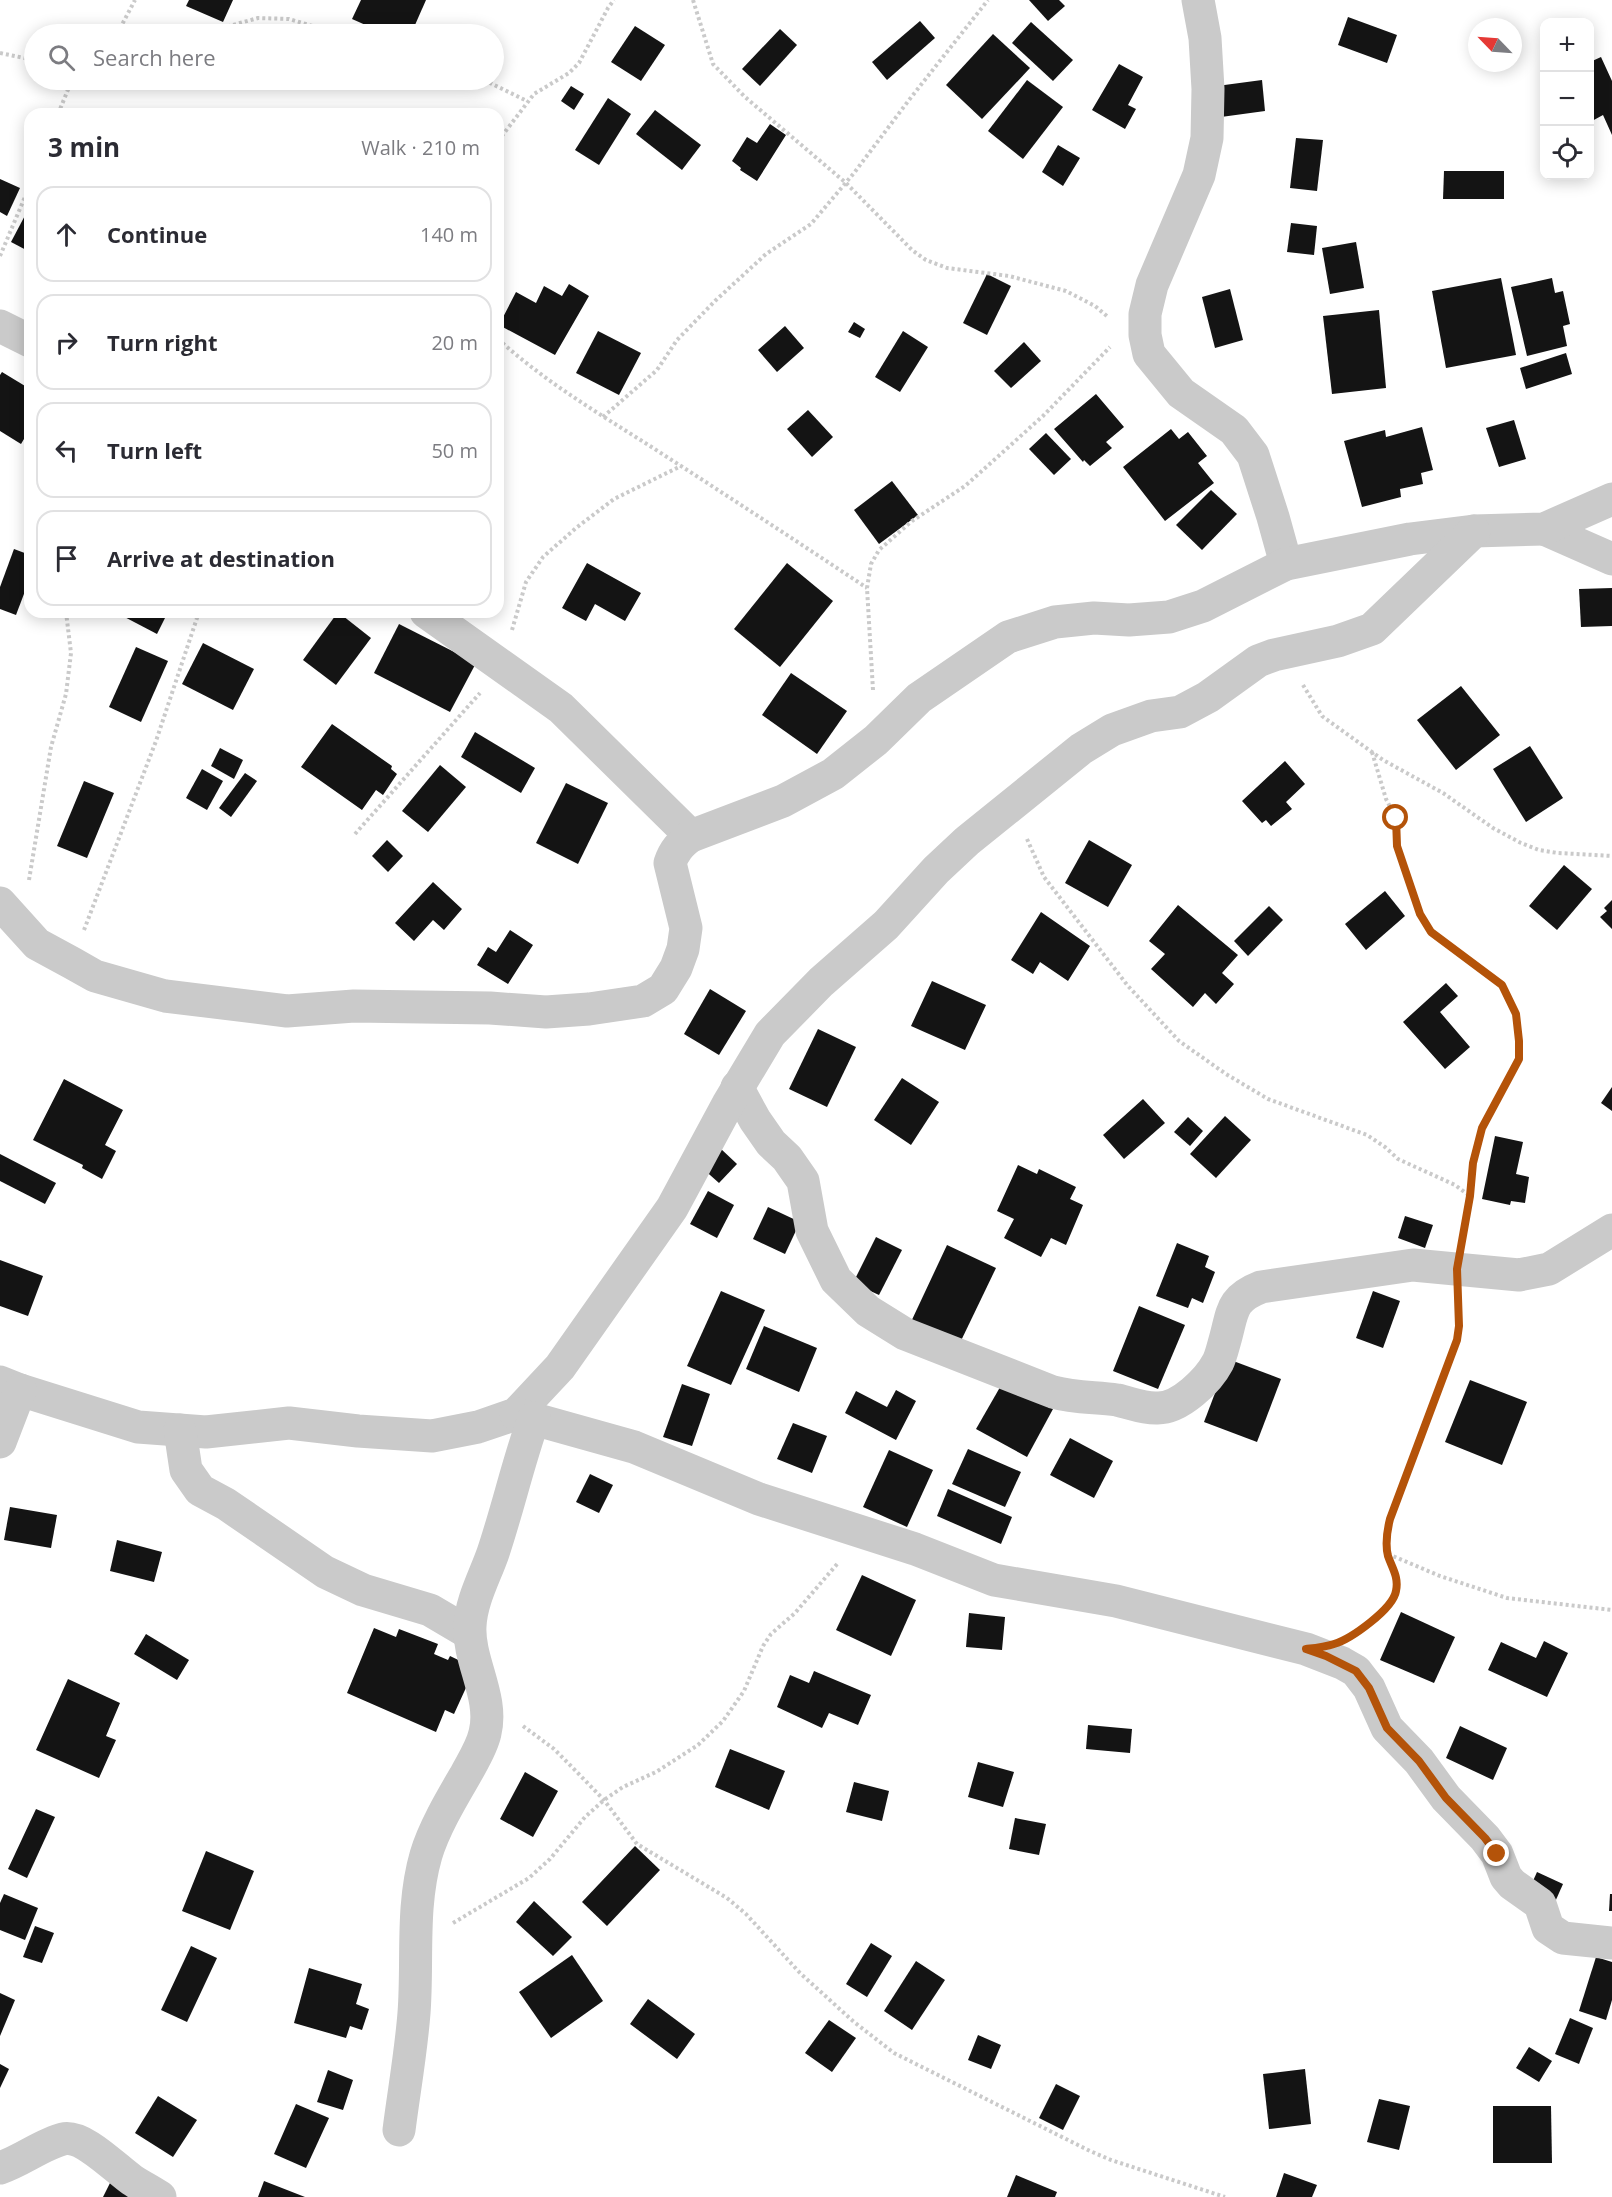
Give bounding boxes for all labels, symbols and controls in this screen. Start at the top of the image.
north arrow [1468,18,1522,72]
map controls [1540,18,1594,180]
button: + [1540,18,1594,72]
search box [24,24,504,90]
icon: search [45,41,78,74]
text: Search here [93,42,216,72]
button: − [1540,72,1594,126]
button: locate [1540,126,1594,180]
text: 3 min [48,129,120,165]
text: Walk · 210 m [361,134,480,161]
icon: ahead [50,218,83,251]
text: Continue [107,219,207,249]
text: 140 m [420,221,478,248]
icon: right [50,326,83,359]
text: Turn right [107,327,218,357]
text: 20 m [431,329,478,356]
icon: left [50,434,83,467]
text: Turn left [107,435,202,465]
text: 50 m [431,437,478,464]
icon: arrive [50,542,83,575]
text: Arrive at destination [107,543,335,573]
route start [1382,804,1408,830]
route end [1483,1840,1509,1866]

